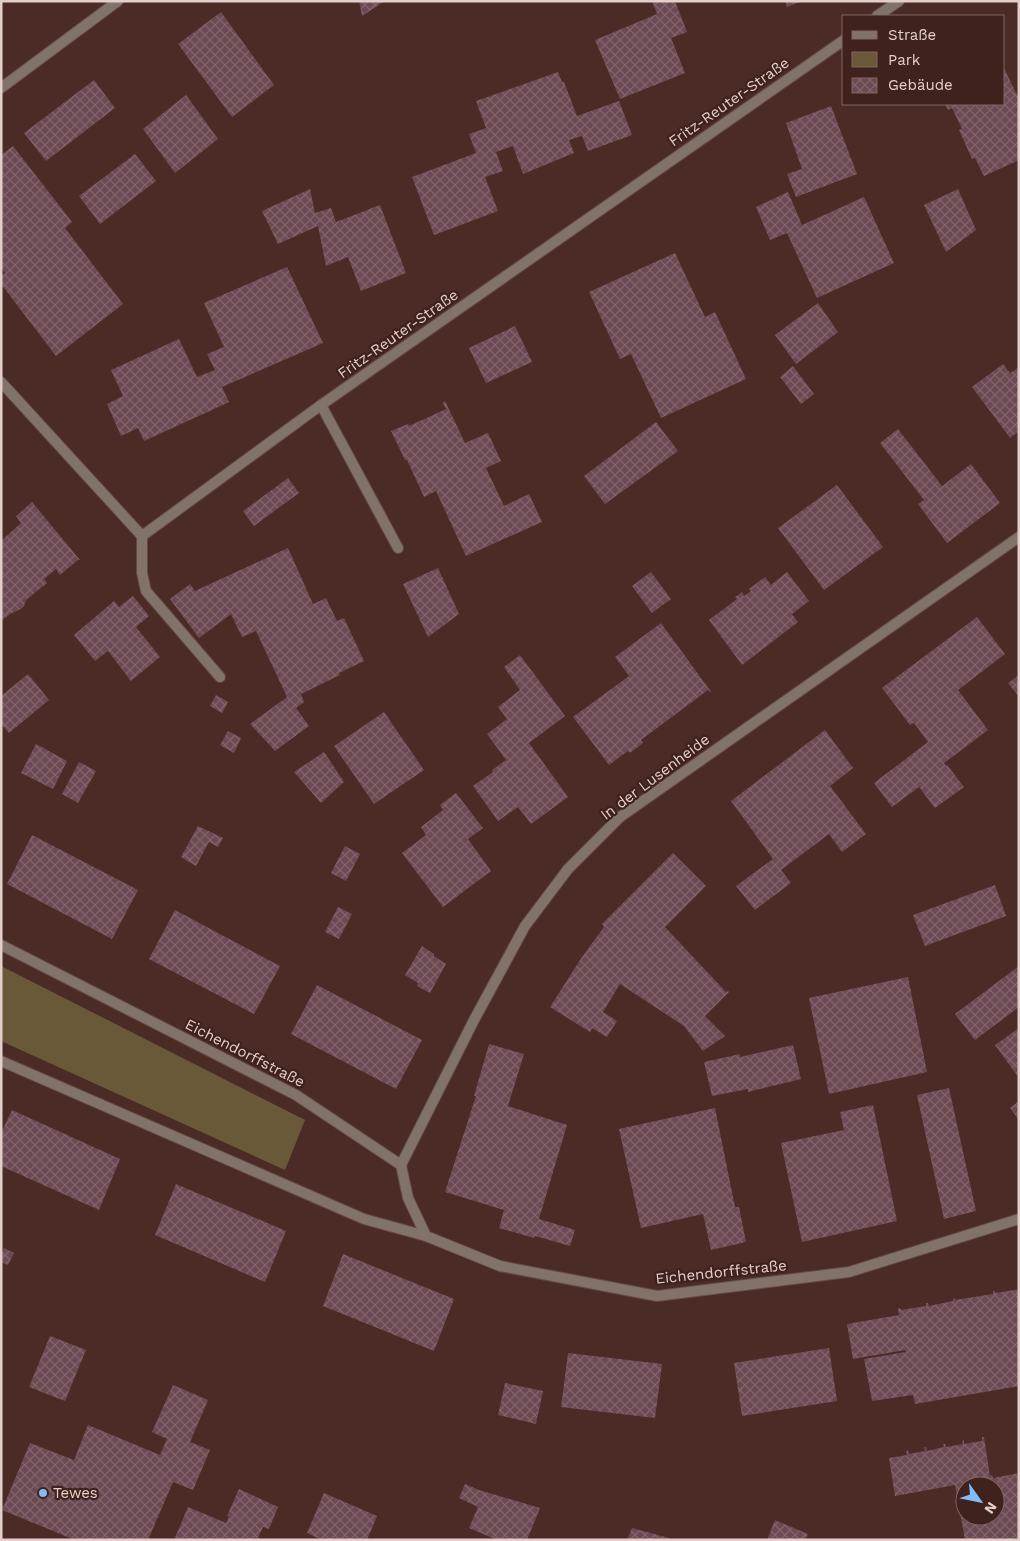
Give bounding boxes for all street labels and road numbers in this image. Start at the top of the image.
street label: Fritz-Reuter-Straße [665,54,793,150]
street label: Fritz-Reuter-Straße [334,286,462,382]
street label: In der Lusenheide [597,730,713,824]
street label: Eichendorffstraße [182,1015,308,1091]
street label: Eichendorffstraße [654,1256,788,1288]

